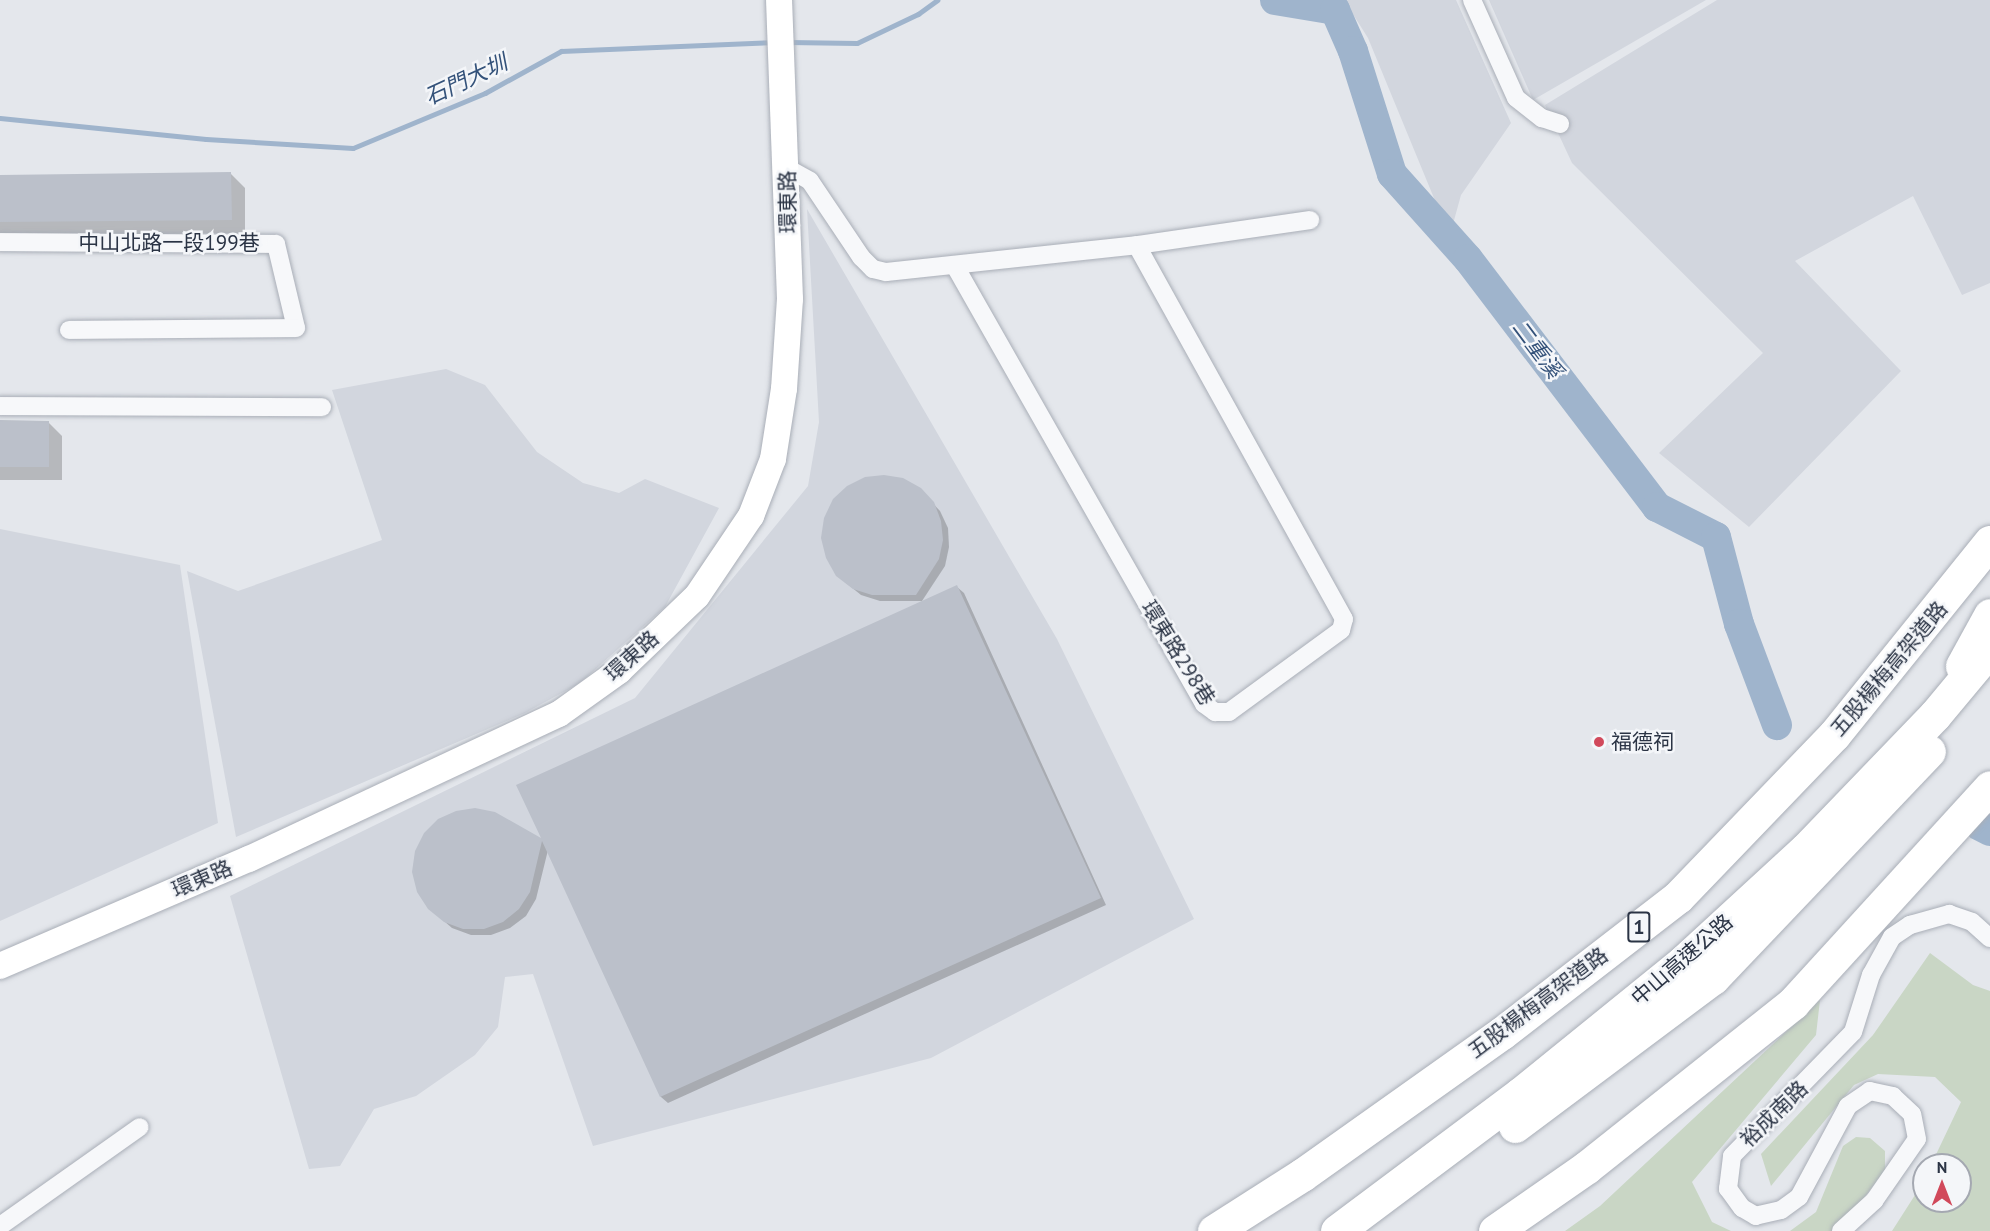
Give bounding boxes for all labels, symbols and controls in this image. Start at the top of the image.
water label: 石門大圳 [421,49,511,111]
street label: 環東路 [775,170,801,234]
street label: 中山北路一段199巷 [78,230,260,256]
water label: 二重溪 [1507,315,1567,383]
street label: 環東路298巷 [1136,596,1220,710]
street label: 五股楊梅高架道路 [1825,597,1953,741]
street label: 環東路 [600,626,664,686]
place label: 福德祠 [1611,729,1674,755]
marker: 福德祠 [1592,735,1606,749]
street label: 環東路 [168,855,236,903]
street label: 中山高速公路 [1626,909,1738,1011]
road number: 1 [1627,910,1651,944]
street label: 五股楊梅高架道路 [1463,942,1613,1064]
street label: 裕成南路 [1735,1076,1813,1152]
north arrow [1912,1153,1972,1213]
text: N [1937,1157,1947,1177]

